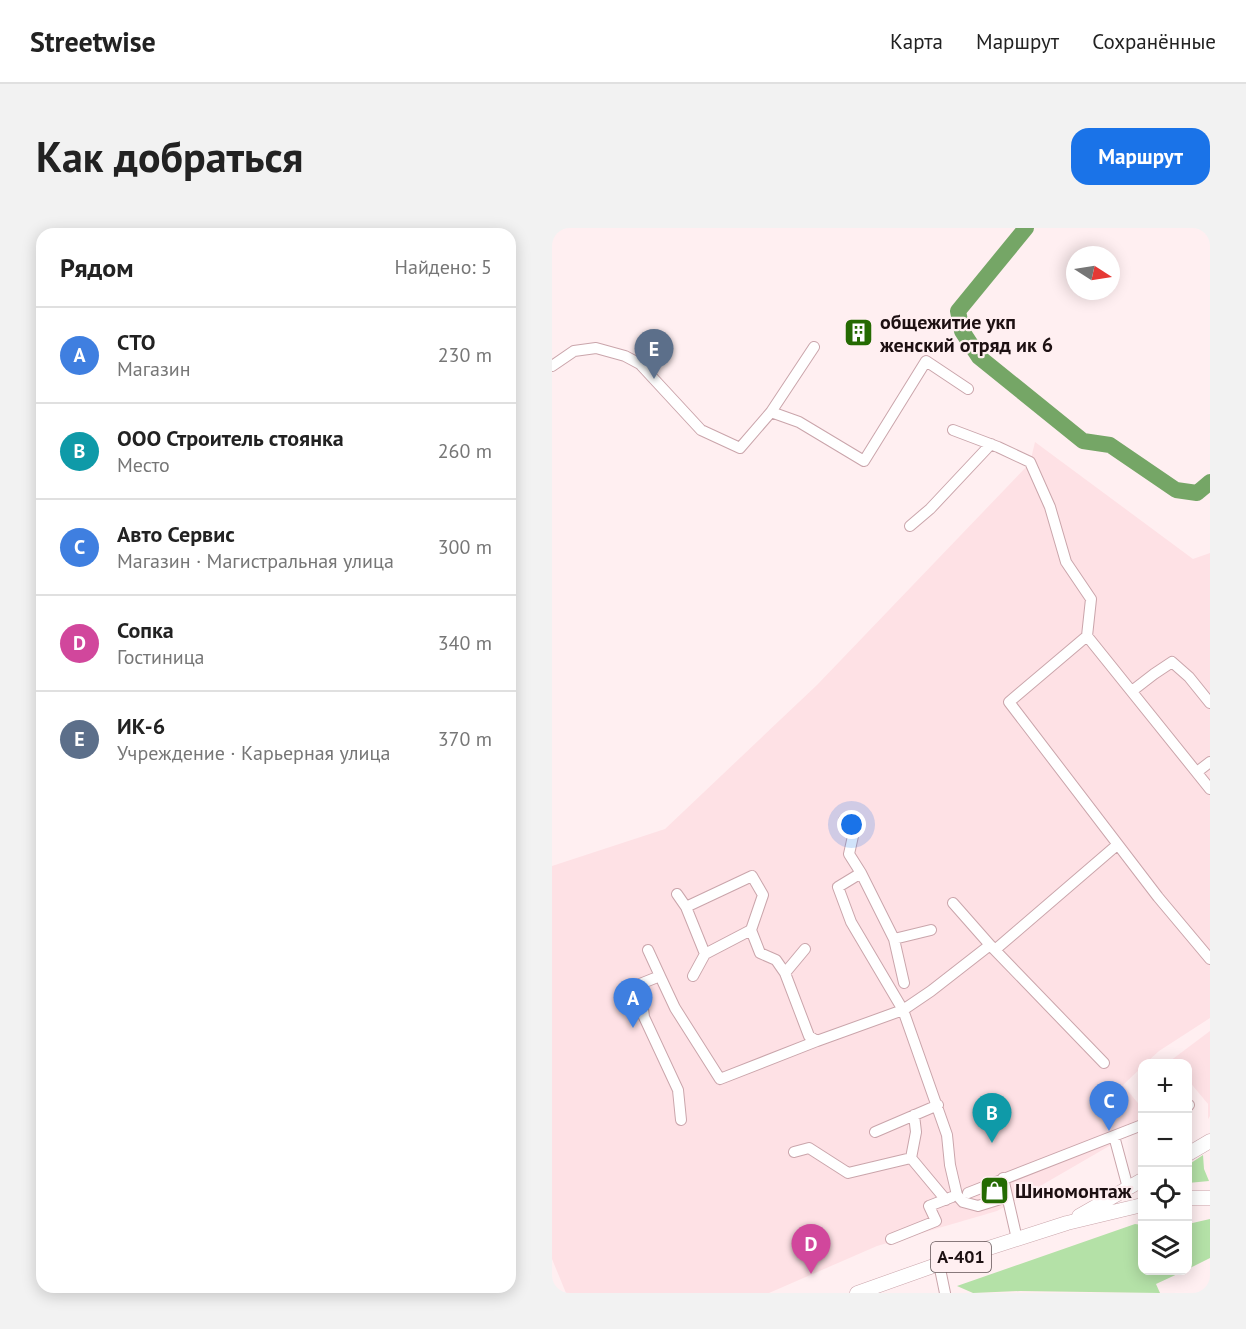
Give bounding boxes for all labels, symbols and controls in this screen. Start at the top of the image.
text: Streetwise [30,23,156,60]
text: Карта [890,28,943,55]
text: Маршрут [976,28,1059,55]
text: Сохранённые [1092,28,1216,55]
button: Маршрут [1071,128,1210,185]
text: Как добраться [36,129,303,184]
north arrow [1066,246,1120,300]
text: Рядом [60,251,134,284]
text: Найдено: 5 [395,254,492,280]
place label: общежитие укп женский отряд ик 6 [879,309,1053,358]
building icon: общежитие укп женский отряд ик 6 [843,317,875,349]
text: СТО [117,328,156,356]
pin: E [634,330,674,379]
text: A [73,342,86,368]
text: 230 m [438,342,492,368]
text: Магазин [117,356,191,382]
text: ООО Строитель стоянка [117,424,344,452]
text: B [74,438,85,464]
text: 260 m [438,438,492,464]
text: Место [117,452,170,478]
text: Авто Сервис [117,520,235,548]
text: C [74,534,85,560]
text: 300 m [438,534,492,560]
text: Магазин · Магистральная улица [117,548,394,574]
text: Сопка [117,616,174,644]
text: D [73,630,86,656]
text: 340 m [438,630,492,656]
text: Гостиница [117,644,205,670]
text: ИК-6 [117,712,165,740]
text: E [74,726,85,752]
text: 370 m [438,726,492,752]
text: Учреждение · Карьерная улица [117,740,390,766]
your location [837,810,866,839]
pin: A [614,978,652,1028]
map controls [1138,1059,1192,1275]
button: + [1138,1059,1192,1113]
pin: C [1090,1082,1128,1131]
pin: B [972,1094,1012,1143]
button: − [1138,1113,1192,1167]
button: locate [1138,1167,1192,1221]
shop icon: Шиномонтаж [978,1175,1010,1207]
place label: Шиномонтаж [1015,1178,1132,1204]
button: layers [1138,1221,1192,1275]
pin: D [792,1224,830,1274]
road number: А-401 [931,1242,991,1272]

